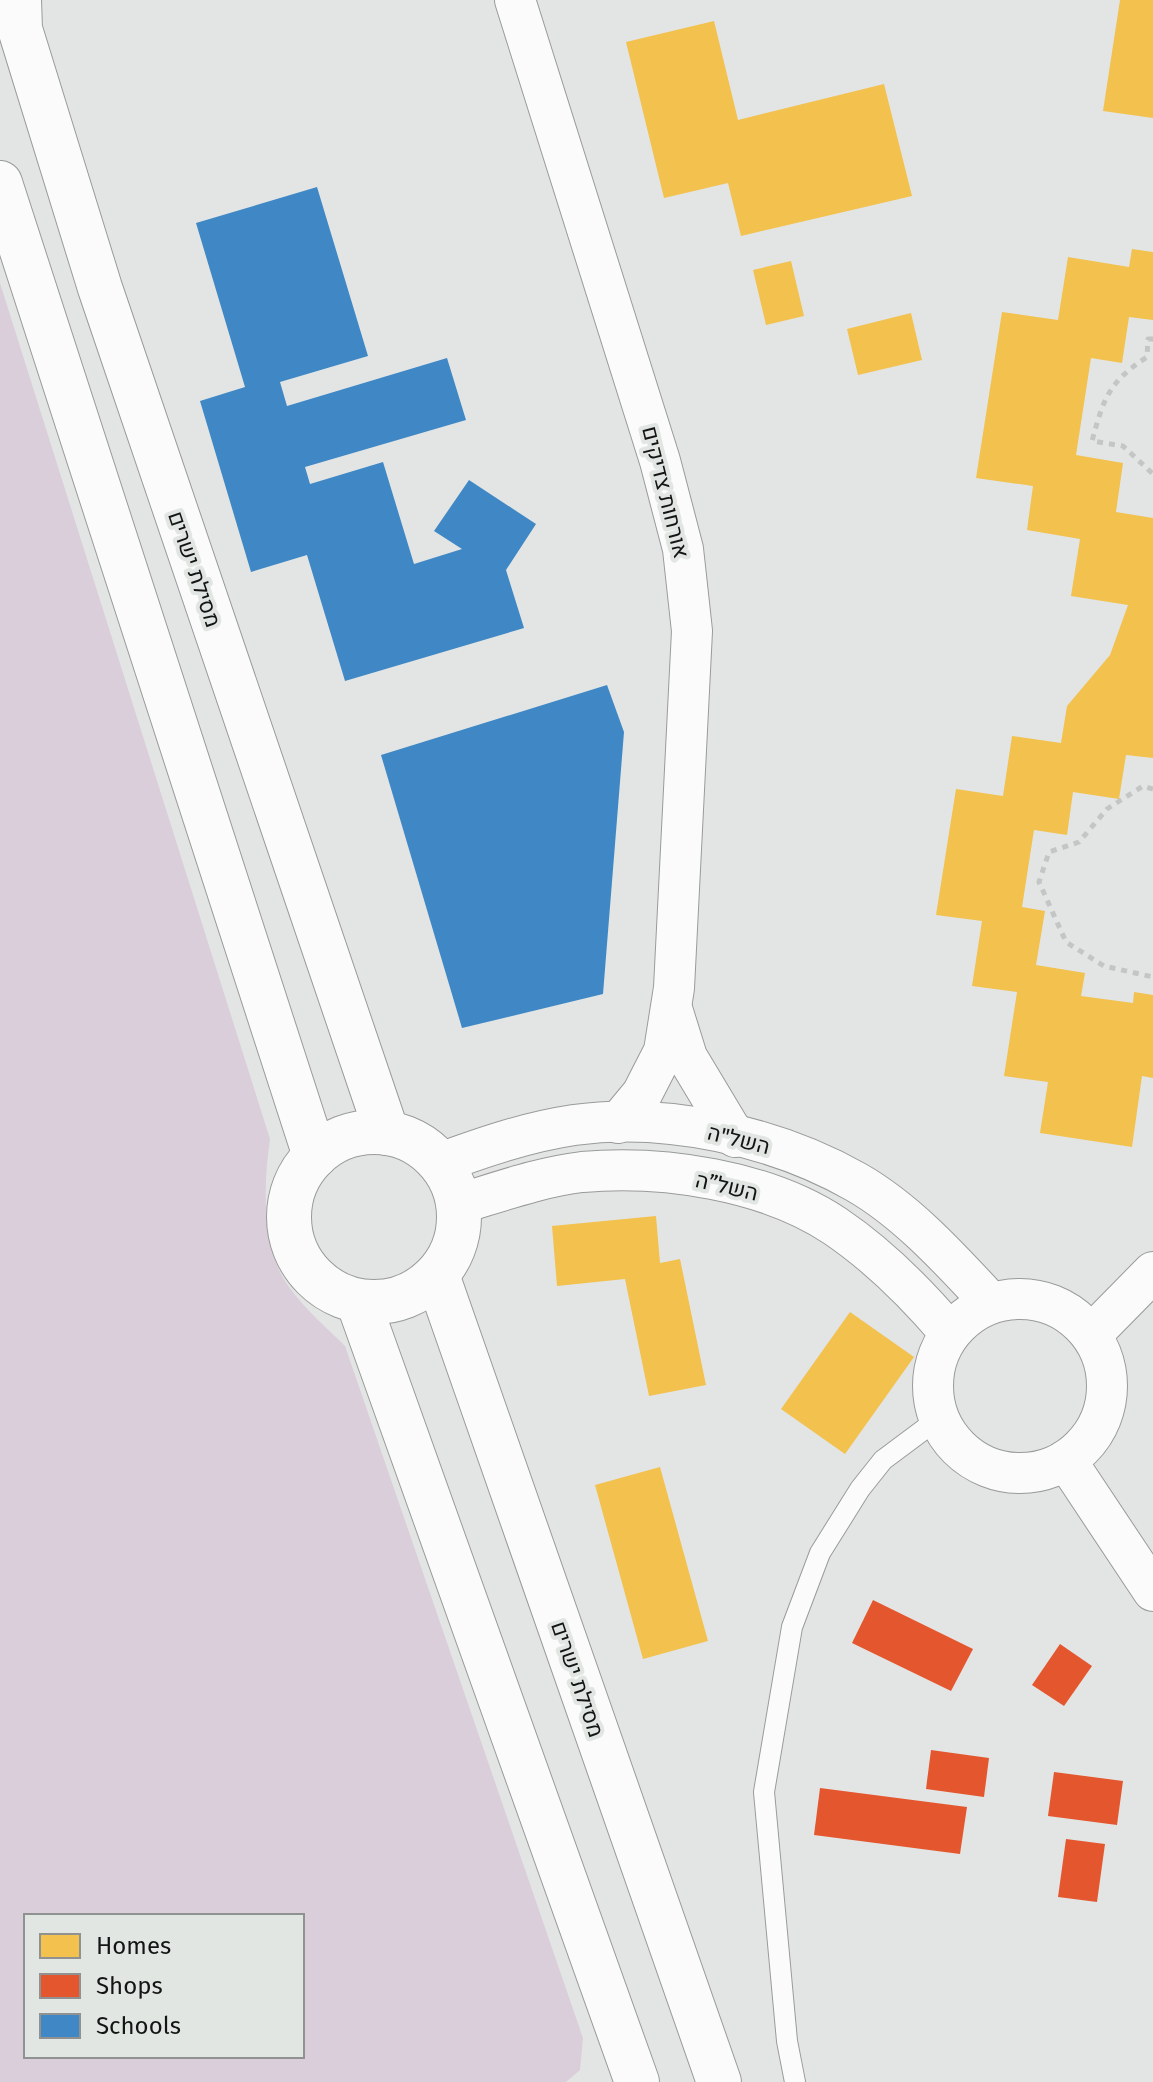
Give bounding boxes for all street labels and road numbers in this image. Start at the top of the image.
street label: אורחות צדיקים [636,423,695,561]
street label: מסילת ישרים [162,508,227,631]
street label: השל"ה [705,1119,773,1160]
street label: השל”ה [693,1166,761,1207]
street label: מסילת ישרים [545,1618,610,1741]

